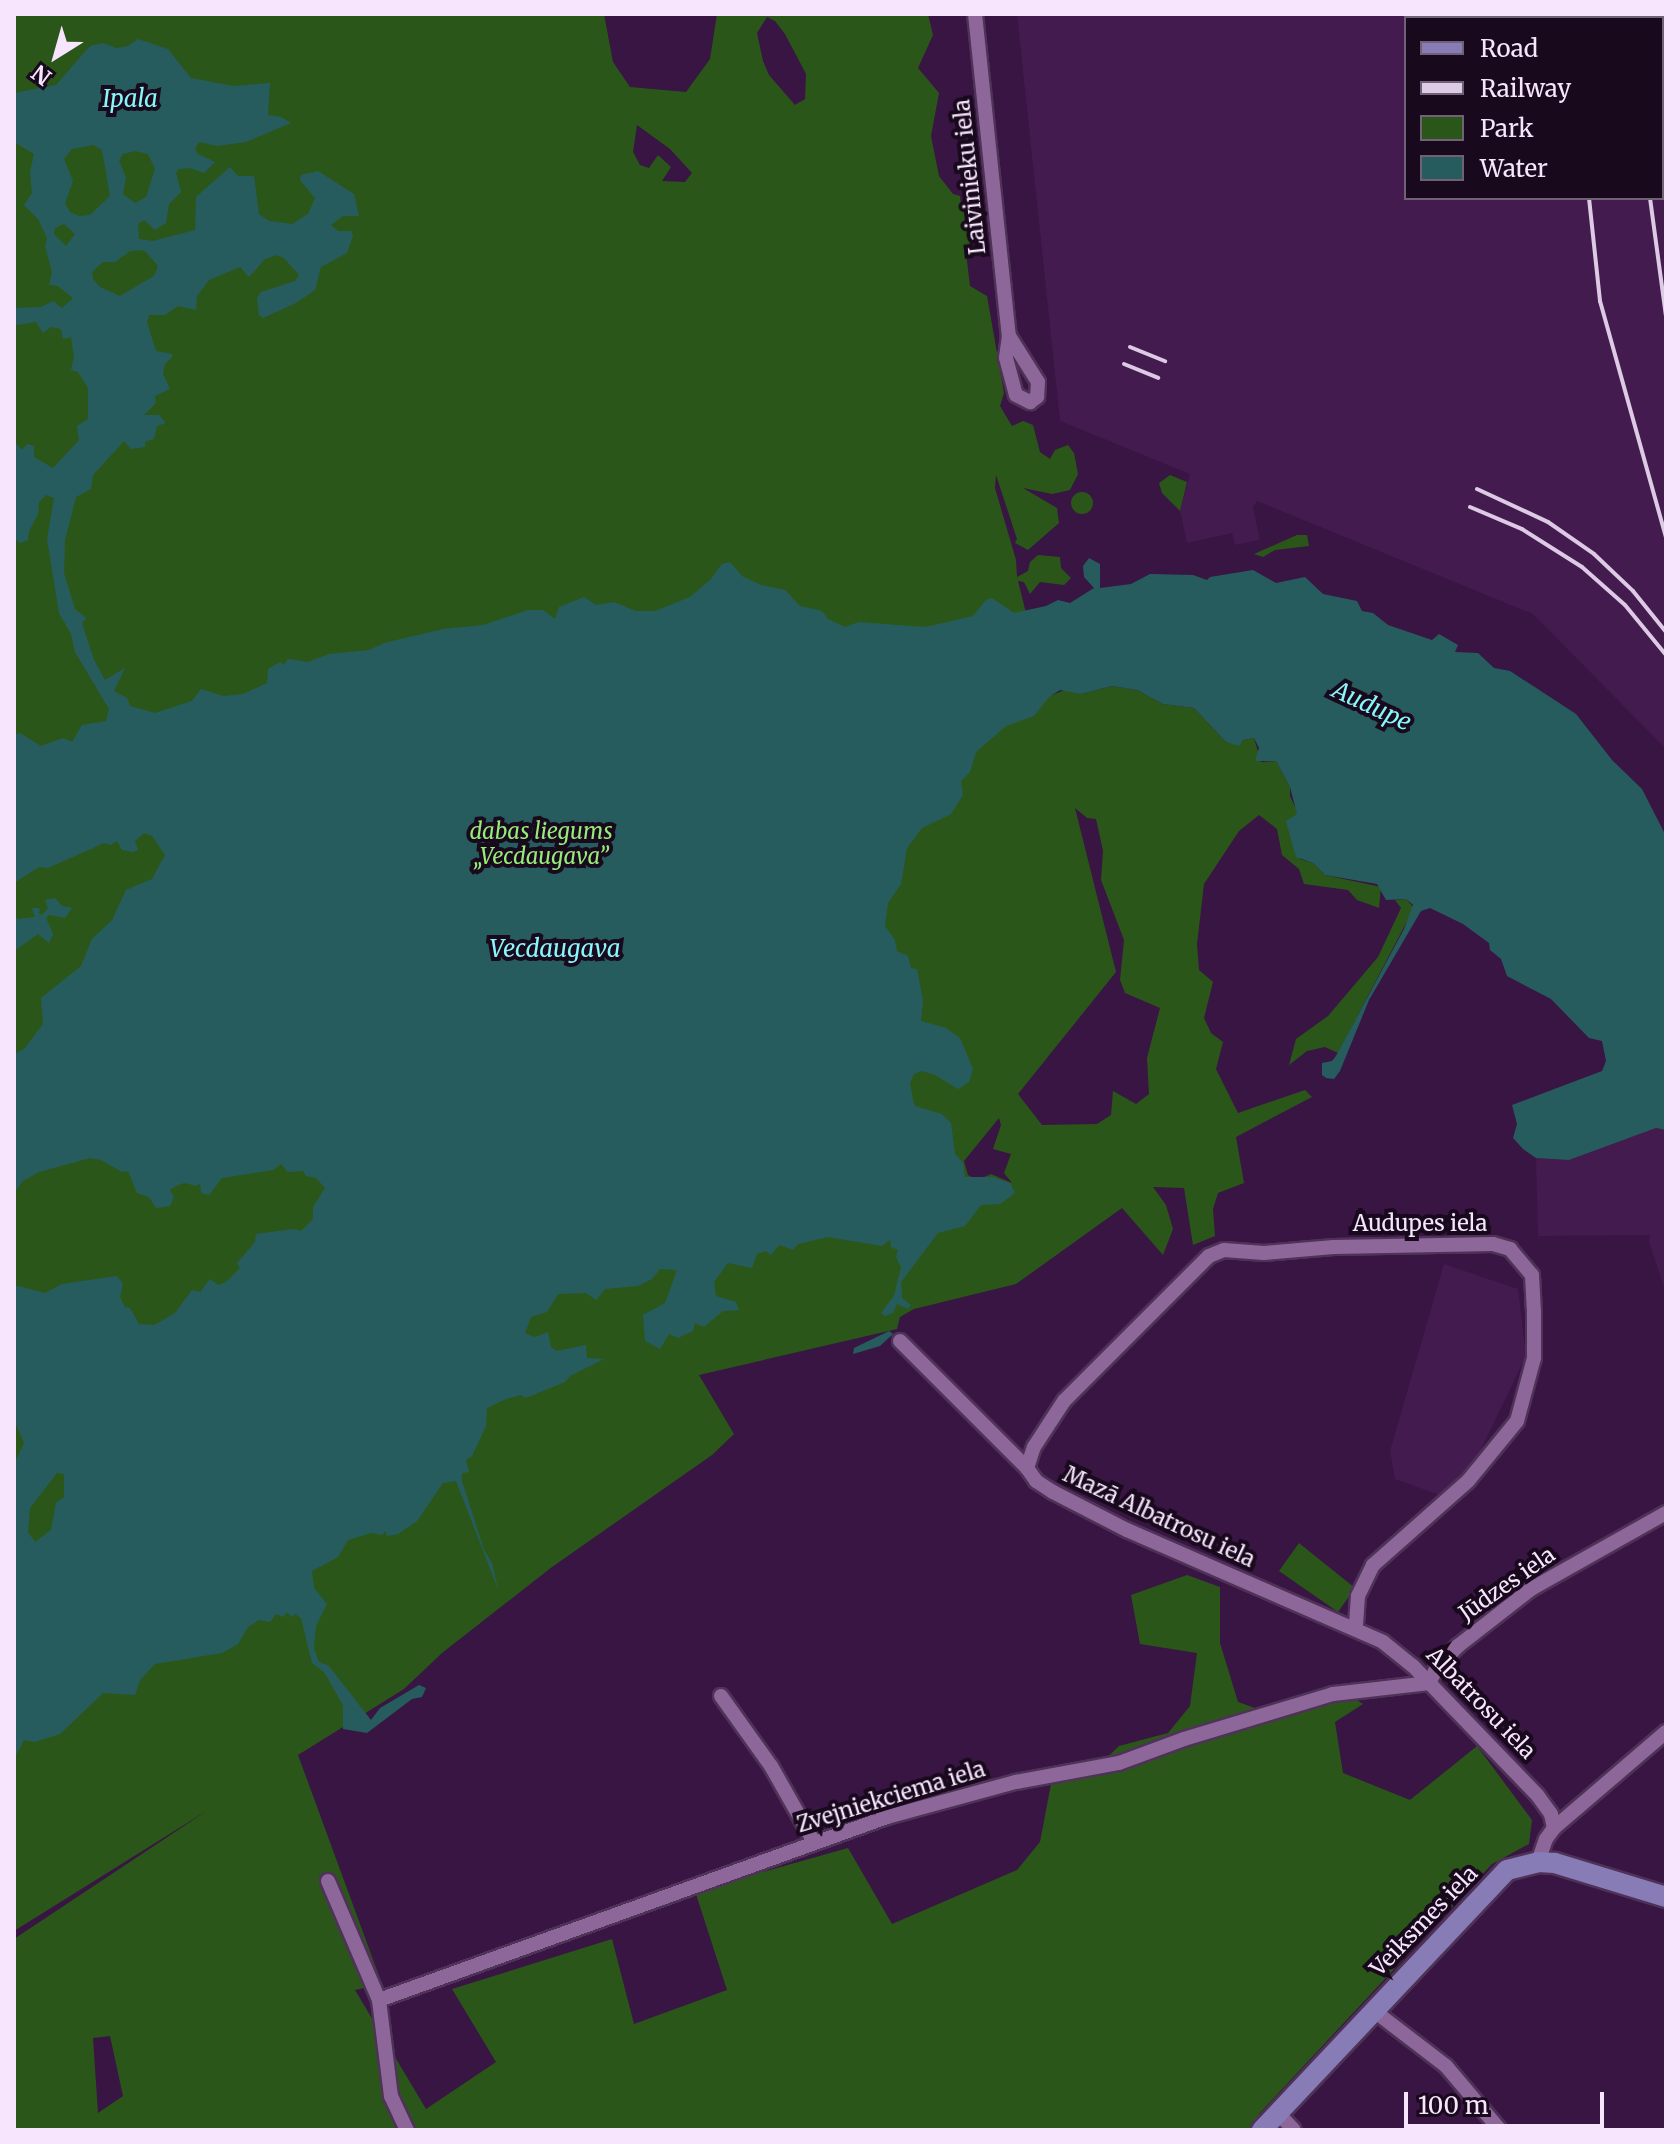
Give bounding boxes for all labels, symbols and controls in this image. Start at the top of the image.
north arrow [16,16,96,96]
legend [1404,16,1664,200]
text: Road [1480,33,1538,64]
text: N [26,59,57,92]
text: Railway [1480,73,1571,104]
water label: Ipala [102,85,158,113]
street label: Laivinieku iela [949,98,991,256]
text: Park [1480,113,1533,144]
text: Water [1480,153,1548,184]
water label: Audupe [1328,675,1416,737]
park label: dabas liegums „Vecdaugava” [469,818,613,870]
water label: Vecdaugava [490,935,620,963]
street label: Audupes iela [1353,1211,1487,1237]
street label: Mazā Albatrosu iela [1059,1461,1259,1573]
street label: Jūdzes iela [1454,1541,1560,1627]
street label: Albatrosu iela [1421,1642,1541,1764]
street label: Zvejniekciema iela [794,1756,988,1838]
street label: Veiksmes iela [1365,1860,1483,1982]
scale bar [1408,2076,1608,2126]
text: 100 m [1418,2090,1488,2121]

